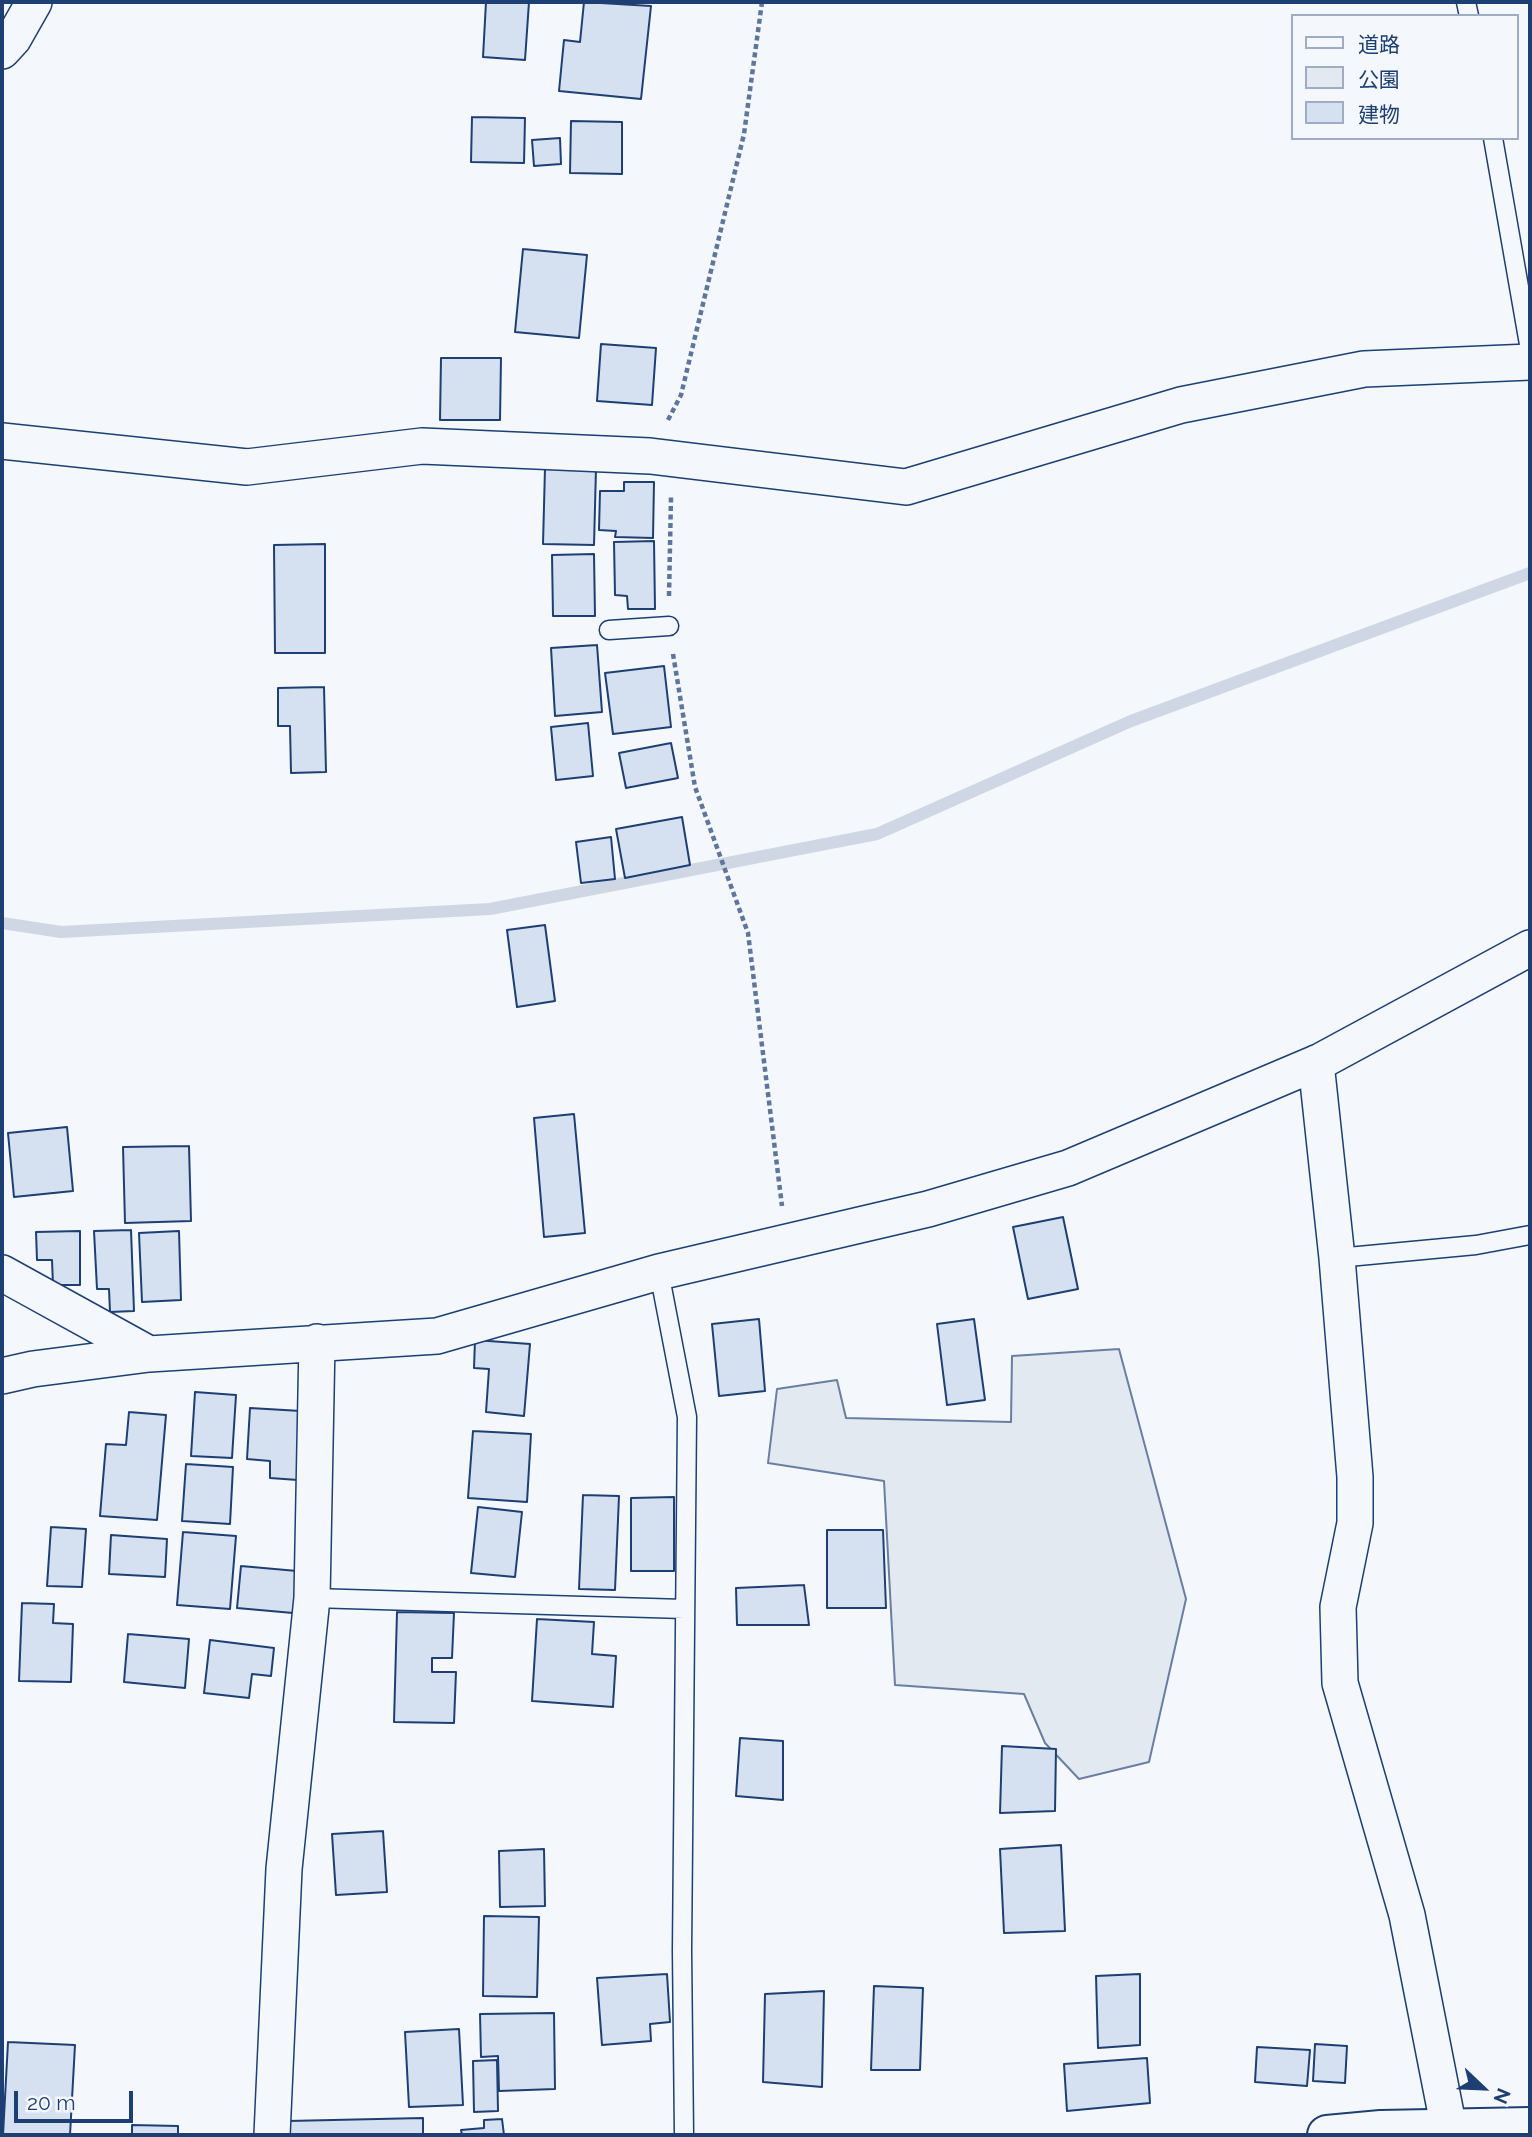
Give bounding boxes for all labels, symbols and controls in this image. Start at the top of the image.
legend [1290,14,1518,140]
text: 道路 [1358,32,1400,57]
text: 公園 [1358,67,1400,92]
text: 建物 [1358,102,1400,127]
north arrow [1448,2053,1518,2123]
scale bar [18,2078,136,2122]
text: N [1489,2085,1515,2107]
text: 20 m [27,2090,75,2115]

